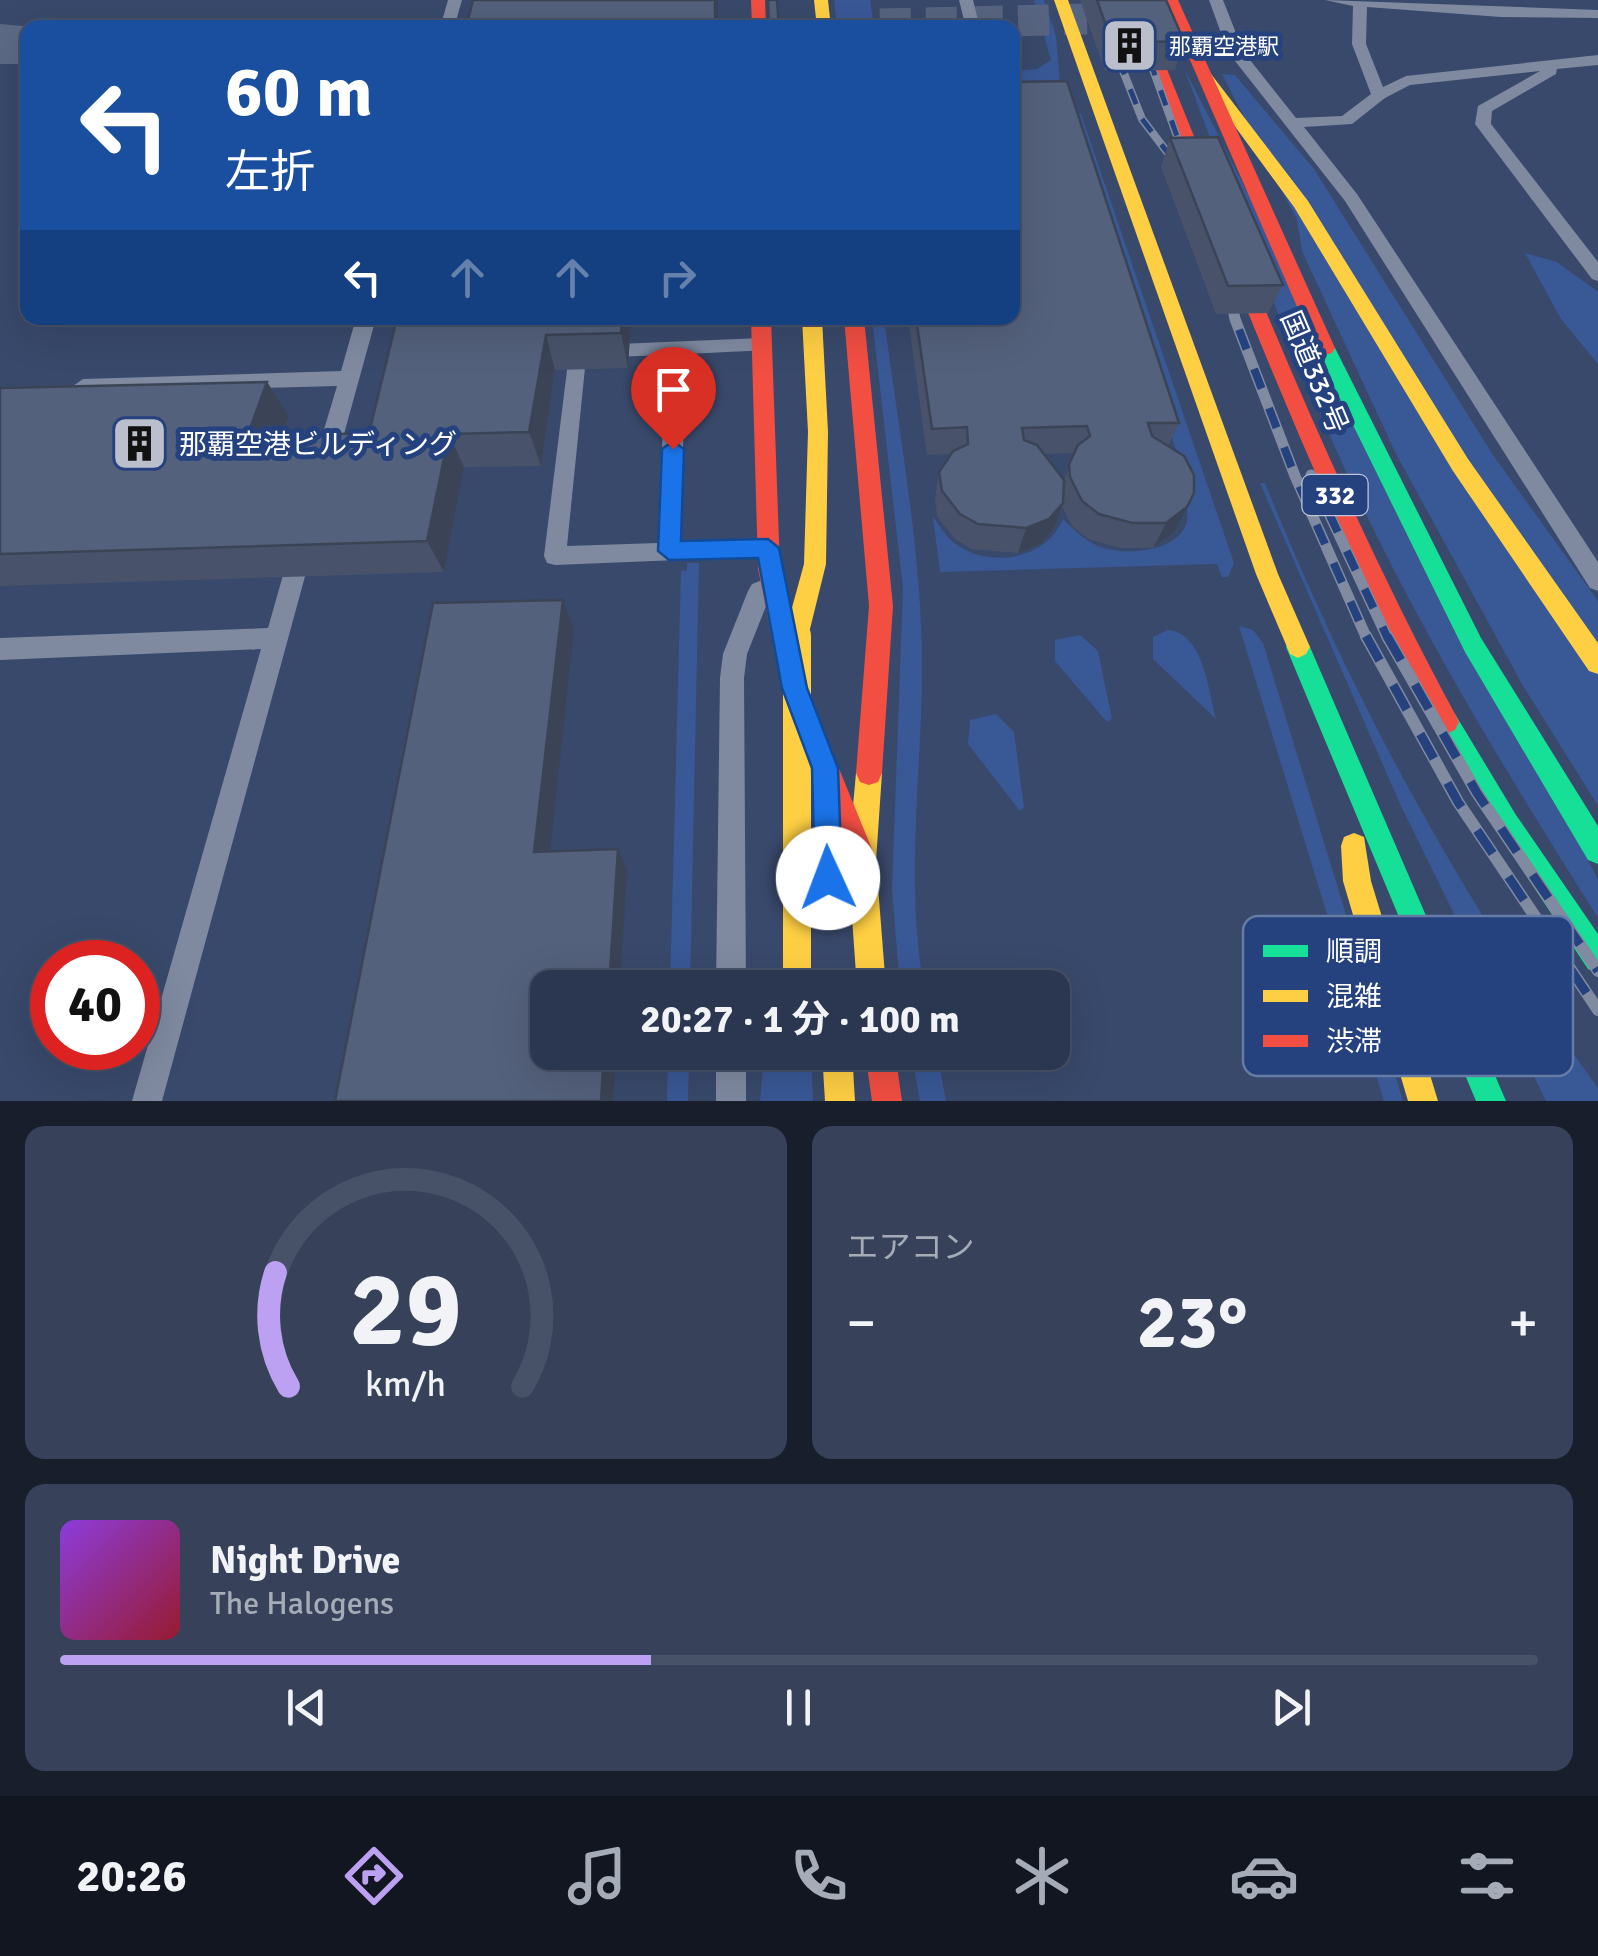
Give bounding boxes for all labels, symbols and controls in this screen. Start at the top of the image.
building icon: 那覇空港駅 [1100,16,1160,76]
place label: 那覇空港駅 [1169,33,1279,60]
text: 60 m [225,49,373,135]
icon: left [60,60,190,190]
text: 左折 [225,145,315,200]
icon: left [335,250,390,305]
icon: ahead [440,250,495,305]
icon: ahead [545,250,600,305]
icon: right [650,250,705,305]
street label: 国道332号 [1273,306,1355,439]
pin [631,347,716,450]
icon: arrive [646,362,701,417]
building icon: 那覇空港ビルディング [110,414,170,474]
place label: 那覇空港ビルディング [179,428,457,462]
road number: 332 [1302,475,1368,515]
position arrow [776,826,880,930]
legend [1243,916,1573,1076]
text: 順調 [1326,935,1382,969]
speed limit sign: 40 [30,940,160,1070]
text: 混雑 [1326,980,1382,1014]
text: 20:27 · 1 分 · 100 m [640,996,960,1043]
text: 渋滞 [1326,1025,1382,1059]
text: エアコン [847,1228,975,1267]
text: 29 [350,1246,462,1374]
text: 23° [1137,1276,1248,1369]
text: − [847,1289,876,1357]
text: + [1508,1289,1538,1357]
text: km/h [365,1362,446,1406]
text: Night Drive [210,1537,400,1584]
text: The Halogens [210,1584,394,1623]
icon: previous [279,1680,334,1735]
icon: pause [771,1680,826,1735]
icon: next [1264,1680,1319,1735]
icon: directions [339,1841,409,1911]
icon: music [562,1841,632,1911]
icon: phone [784,1841,854,1911]
icon: climate [1007,1841,1077,1911]
icon: car [1229,1841,1299,1911]
icon: filters [1452,1841,1522,1911]
text: 20:26 [76,1849,187,1904]

